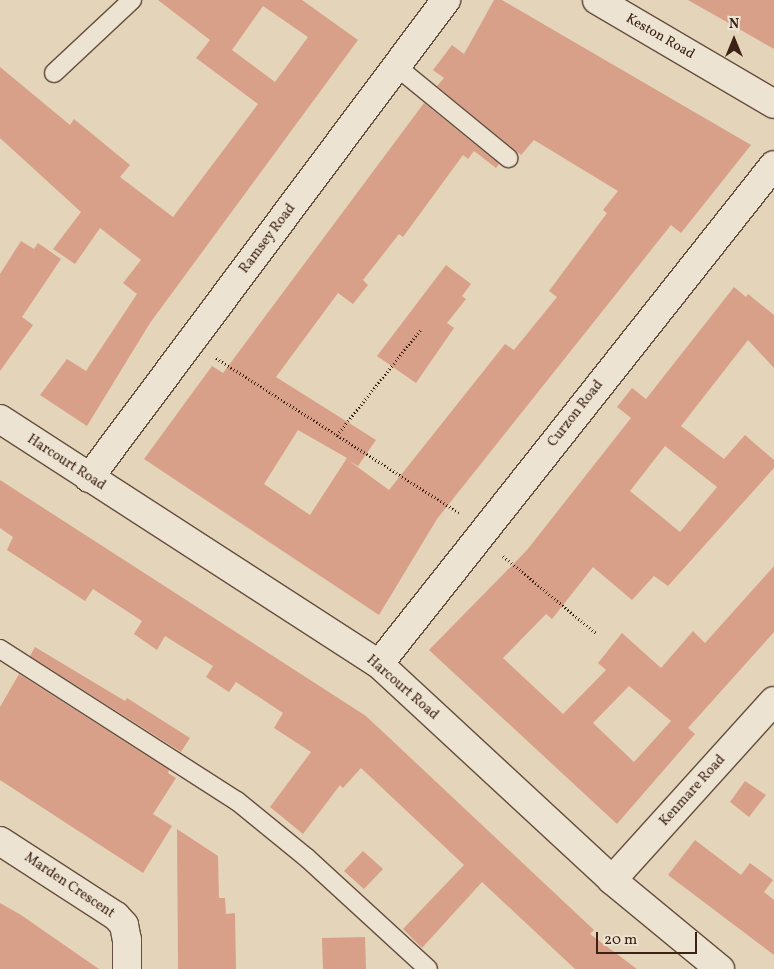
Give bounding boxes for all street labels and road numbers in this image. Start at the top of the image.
street label: Keston Road [623,11,697,63]
street label: Ramsey Road [236,201,300,277]
street label: Curzon Road [545,377,607,451]
street label: Harcourt Road [24,431,108,495]
street label: Harcourt Road [362,652,442,724]
street label: Kenmare Road [657,752,729,830]
street label: Marden Crescent [21,850,117,922]

